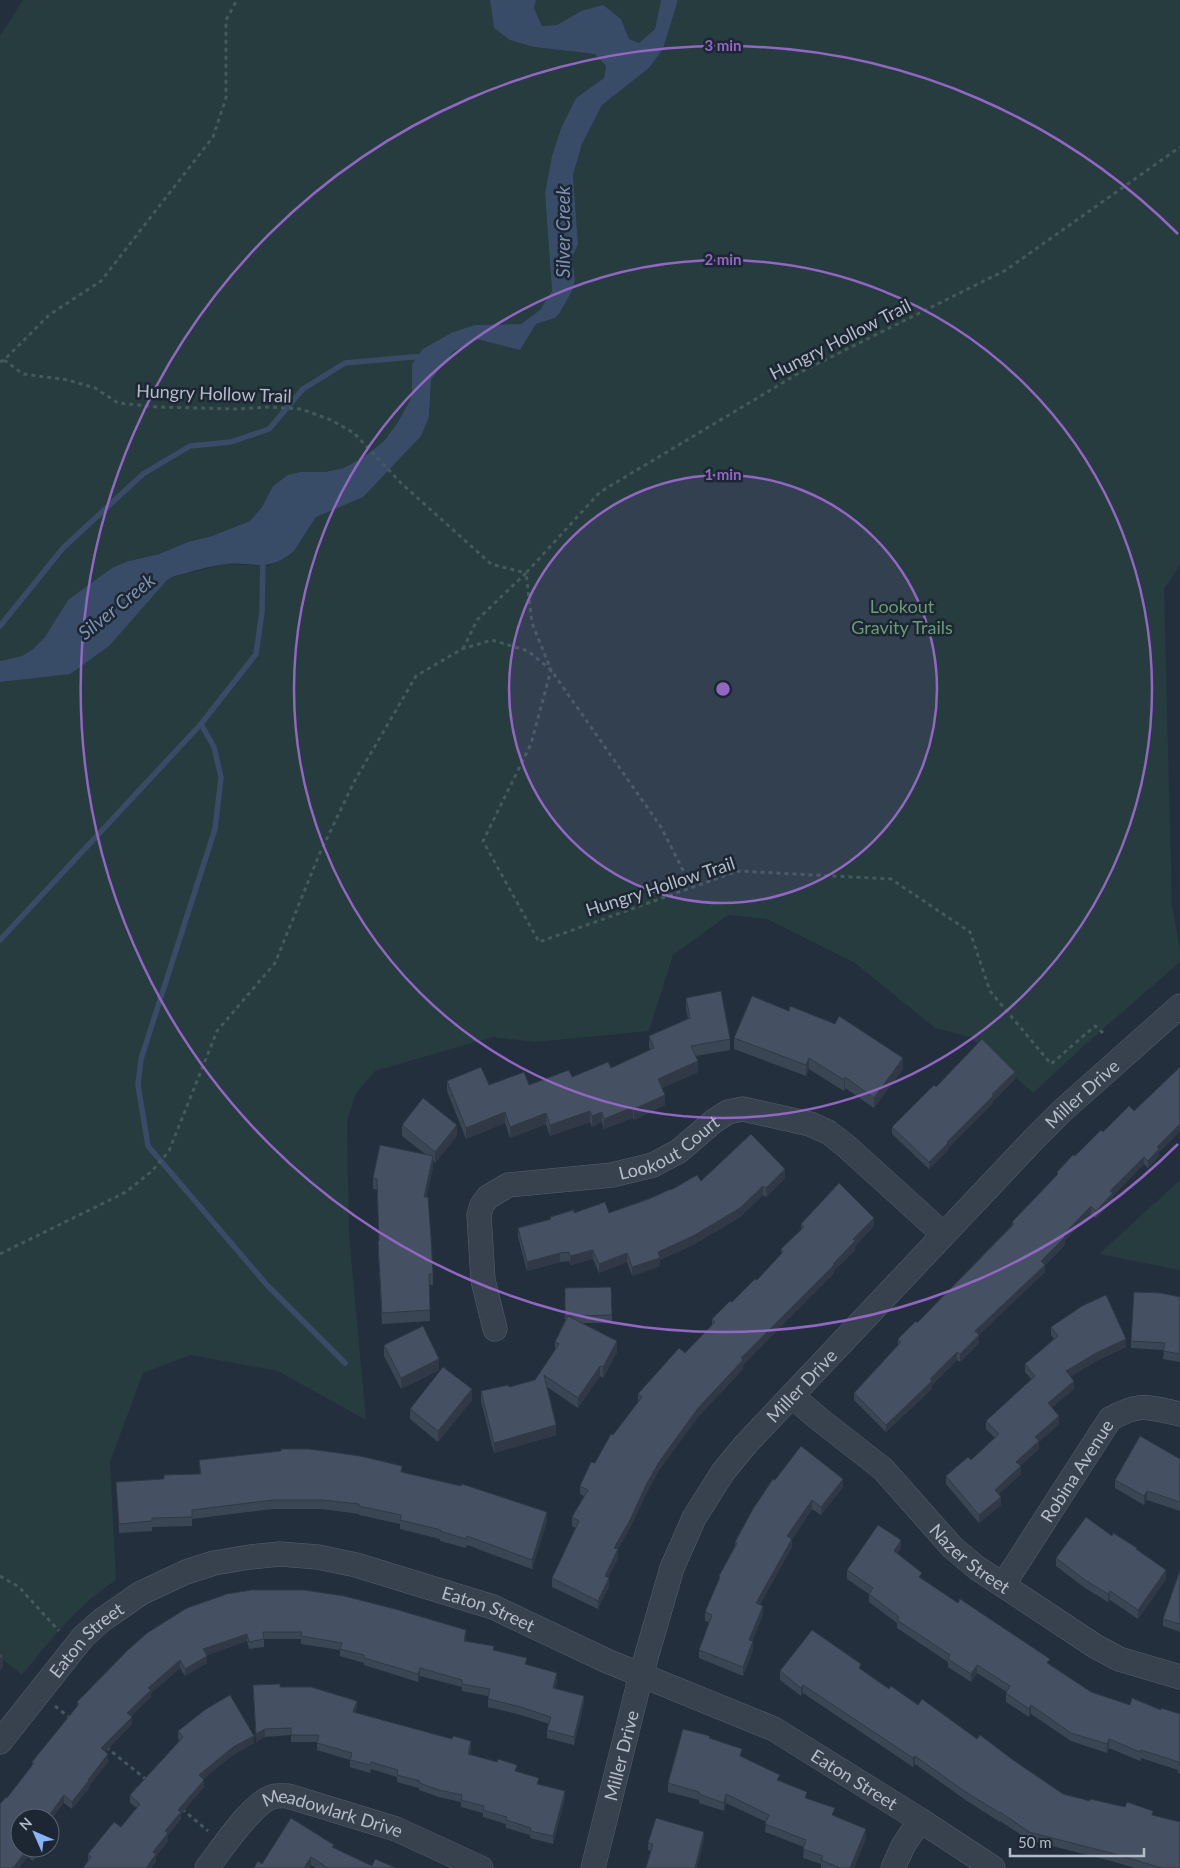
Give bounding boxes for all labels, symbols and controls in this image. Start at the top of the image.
text: 3 min [704,36,742,54]
water label: Silver Creek [551,185,574,278]
text: 2 min [704,250,742,268]
street label: Hungry Hollow Trail [766,294,914,384]
street label: Hungry Hollow Trail [136,379,292,407]
text: 1 min [704,465,742,483]
water label: Silver Creek [73,568,160,644]
park label: Lookout Gravity Trails [851,595,953,638]
centre of rings [714,680,732,698]
street label: Hungry Hollow Trail [583,851,737,921]
street label: Miller Drive [1040,1054,1124,1133]
street label: Lookout Court [616,1110,723,1184]
street label: Miller Drive [761,1344,841,1427]
street label: Robina Avenue [1035,1415,1118,1526]
street label: Nazer Street [925,1519,1015,1598]
street label: Eaton Street [439,1581,539,1637]
street label: Eaton Street [44,1597,128,1682]
street label: Miller Drive [599,1708,643,1803]
street label: Eaton Street [807,1744,902,1815]
street label: Meadowlark Drive [259,1784,407,1842]
north arrow [10,1808,60,1858]
text: N [16,1814,35,1833]
scale bar [1010,1826,1144,1858]
text: 50 m [1018,1833,1052,1851]

